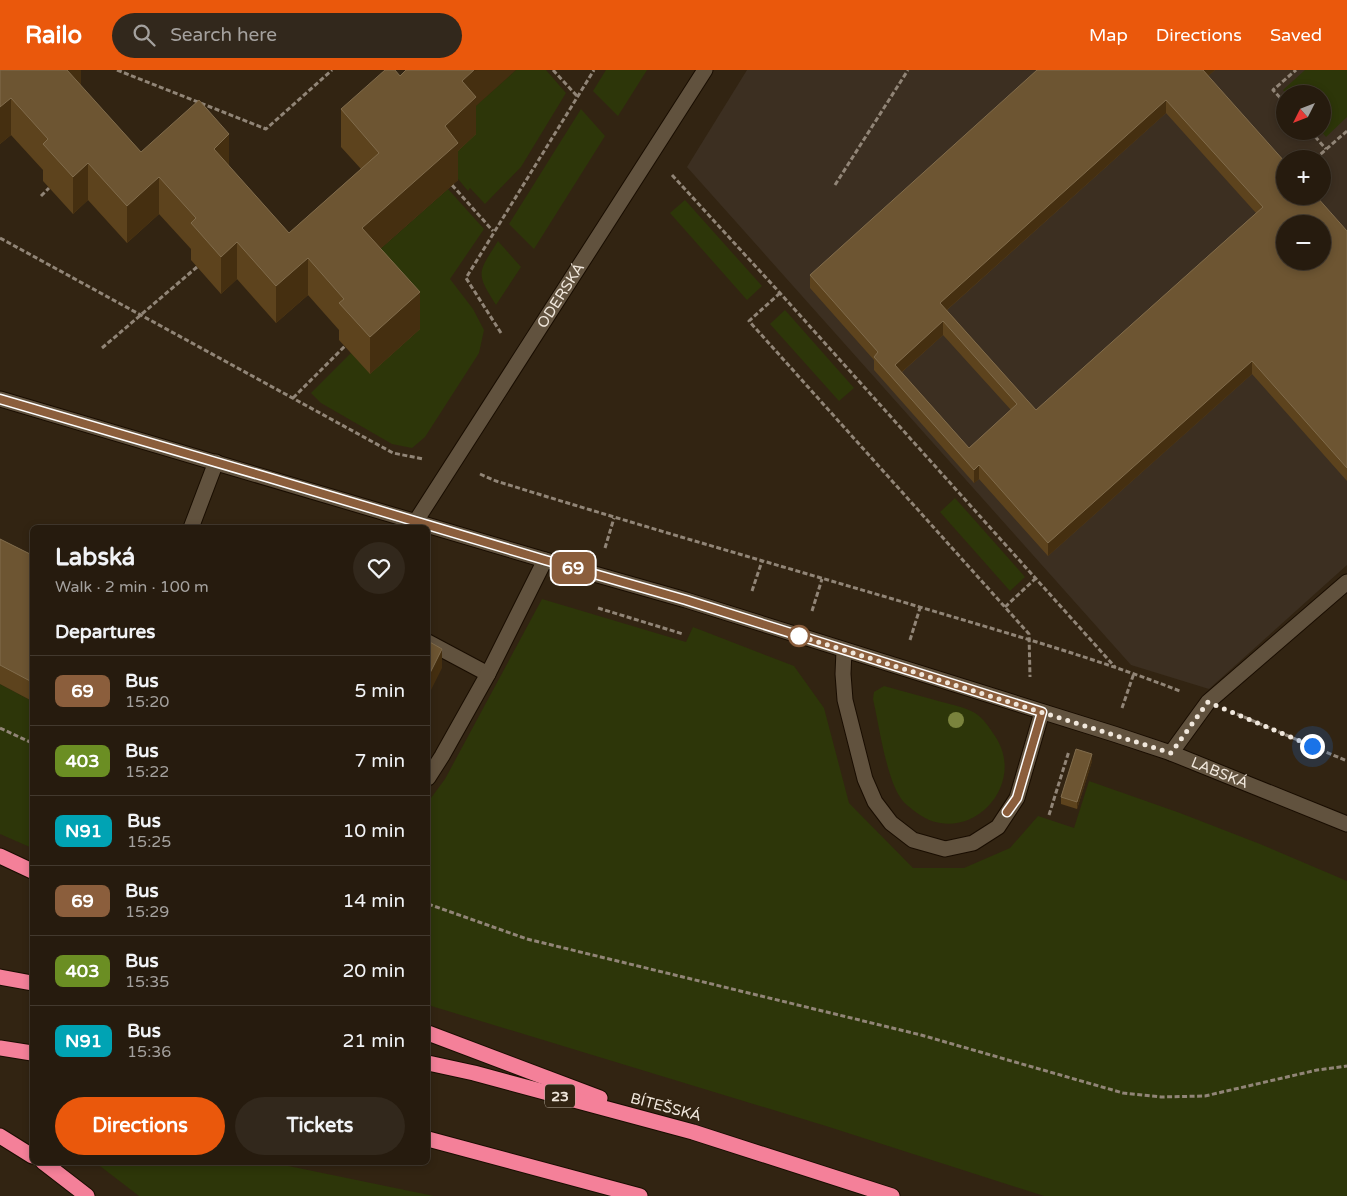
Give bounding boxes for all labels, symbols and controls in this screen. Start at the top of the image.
search box [112,13,462,58]
text: Railo [25,21,82,50]
icon: search [130,21,158,49]
text: Search here [170,24,277,46]
text: Map [1089,24,1128,46]
text: Directions [1156,24,1242,46]
text: Saved [1270,24,1322,46]
north arrow [1276,85,1331,140]
map controls [1276,85,1331,270]
button: + [1276,150,1331,205]
button: − [1276,215,1331,270]
street label: ODERSKÁ [533,259,588,331]
button: heart [353,542,405,594]
text: Labská [55,543,135,572]
line badge: 69 [550,552,596,584]
text: 69 [562,557,584,579]
text: Walk · 2 min · 100 m [55,577,209,597]
text: Departures [55,621,155,643]
unlabelled marker [788,625,810,647]
text: Bus [125,670,159,692]
text: 69 [71,680,94,702]
text: 5 min [354,680,405,702]
text: 15:20 [125,692,169,712]
your location [1300,734,1325,759]
text: Bus [125,740,159,762]
text: 403 [66,750,99,772]
text: 7 min [354,750,405,772]
street label: LABSKÁ [1188,753,1251,792]
text: 15:22 [125,762,169,782]
text: Bus [127,810,161,832]
text: N91 [65,820,102,842]
text: 10 min [342,820,405,842]
text: 15:25 [127,832,171,852]
text: Bus [125,880,159,902]
text: 69 [71,890,94,912]
text: 14 min [342,890,405,912]
text: 15:29 [125,902,169,922]
text: Bus [125,950,159,972]
text: 403 [66,960,99,982]
text: 20 min [342,960,405,982]
text: 15:35 [125,972,169,992]
text: Bus [127,1020,161,1042]
text: N91 [65,1030,102,1052]
text: 21 min [342,1030,405,1052]
text: 15:36 [127,1042,171,1062]
road number: 23 [545,1084,575,1108]
street label: BÍTEŠSKÁ [629,1089,703,1125]
button: Directions [55,1097,225,1155]
button: Tickets [235,1097,405,1155]

